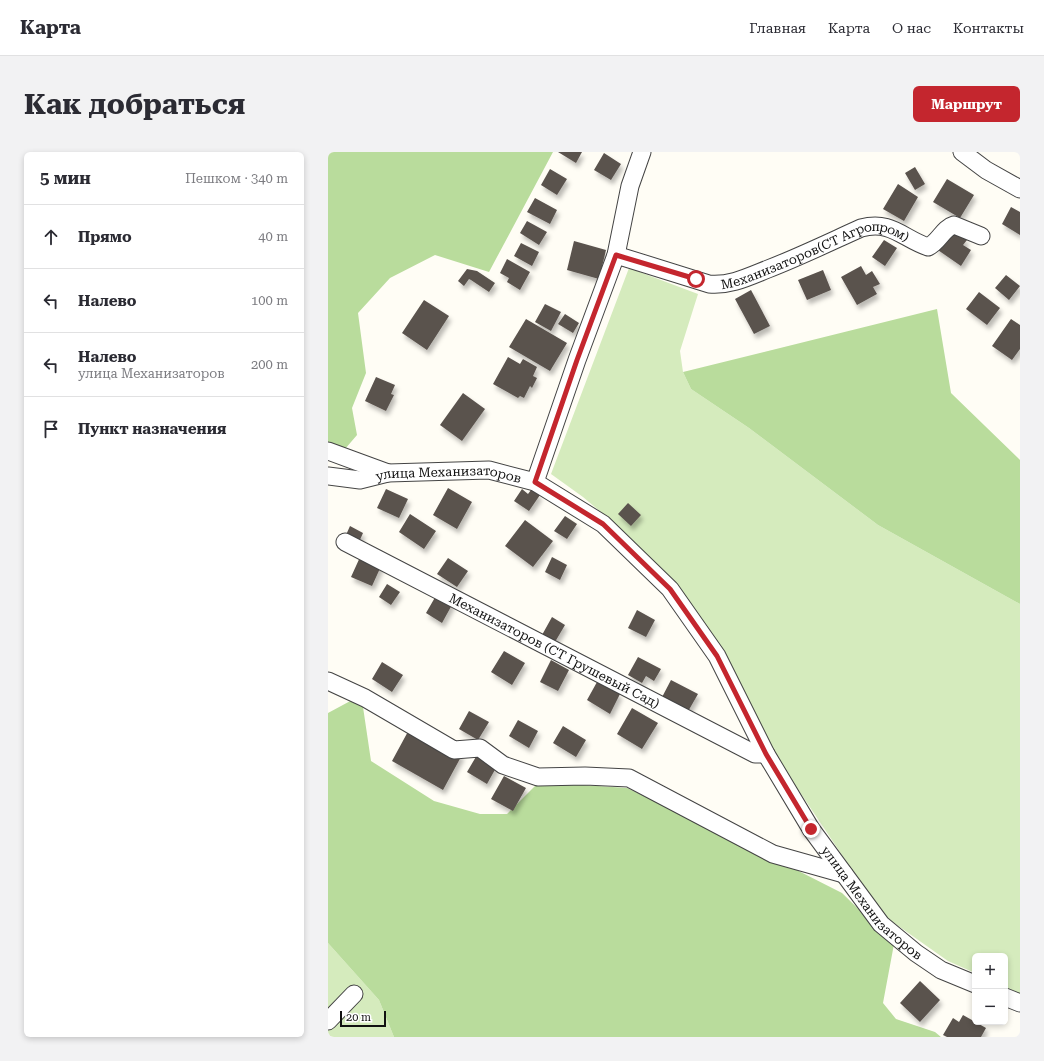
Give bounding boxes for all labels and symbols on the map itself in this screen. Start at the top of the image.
street label: Механизаторов(СТ Агропром) [720,218,912,292]
route start [687,270,705,288]
street label: улица Механизаторов [374,462,523,486]
street label: Механизаторов (СТ Грушевый Сад) [447,590,662,711]
route end [802,820,820,838]
street label: улица Механизаторов [818,843,925,963]
scale bar [340,1009,386,1028]

